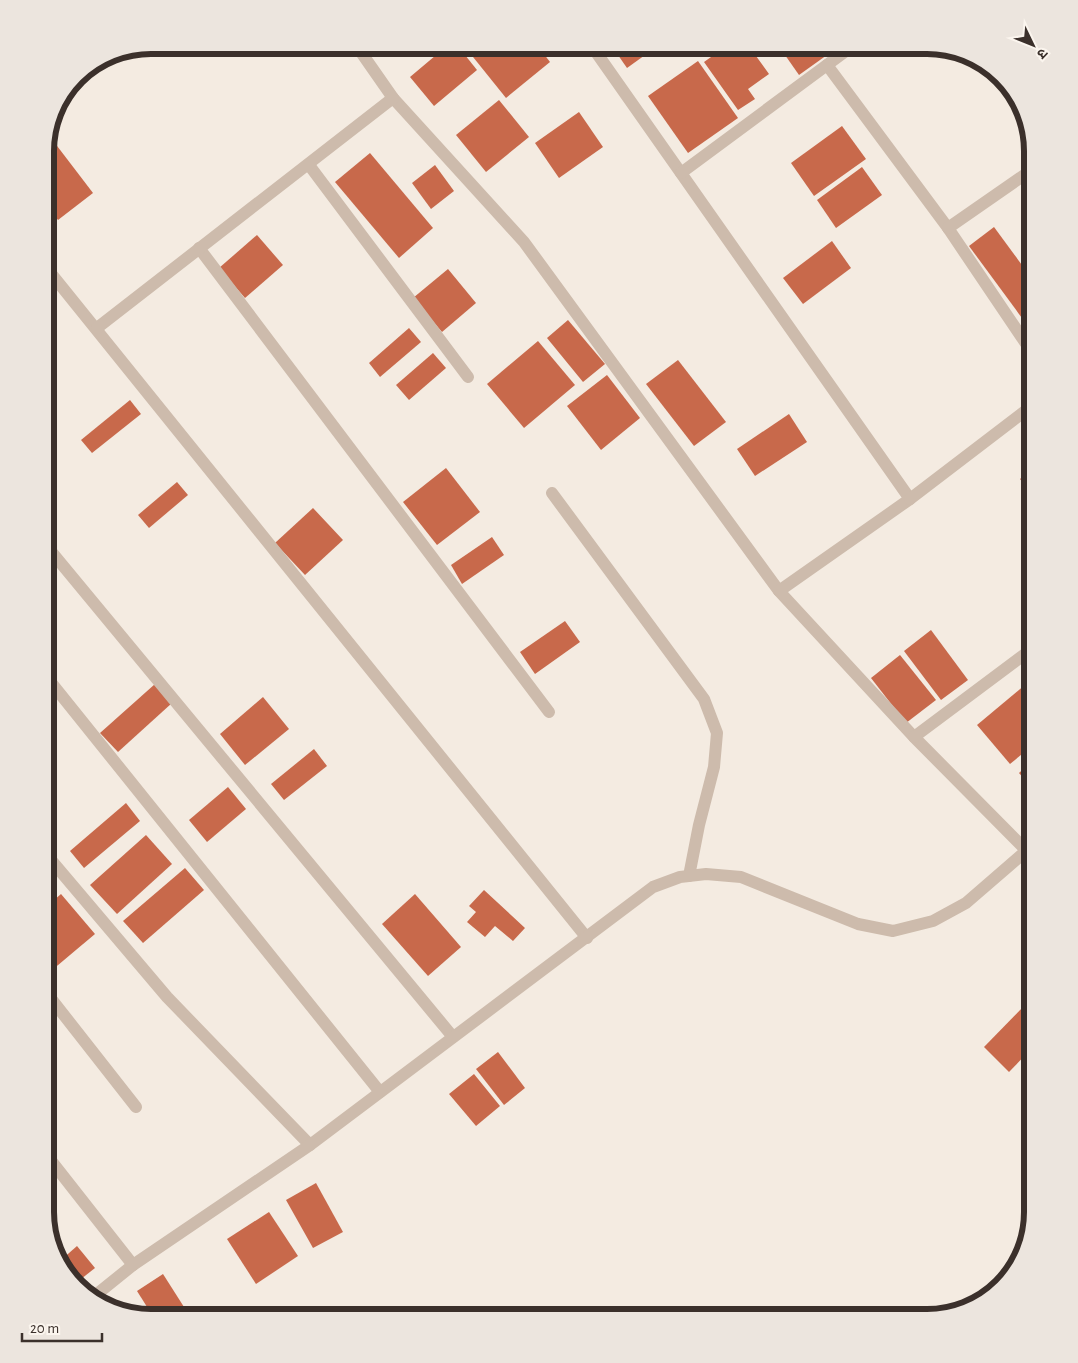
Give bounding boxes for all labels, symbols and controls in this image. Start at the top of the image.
north arrow [1008,20,1058,70]
text: उ [1033,45,1050,62]
scale bar [22,1310,102,1342]
text: 20 m [30,1321,59,1336]

